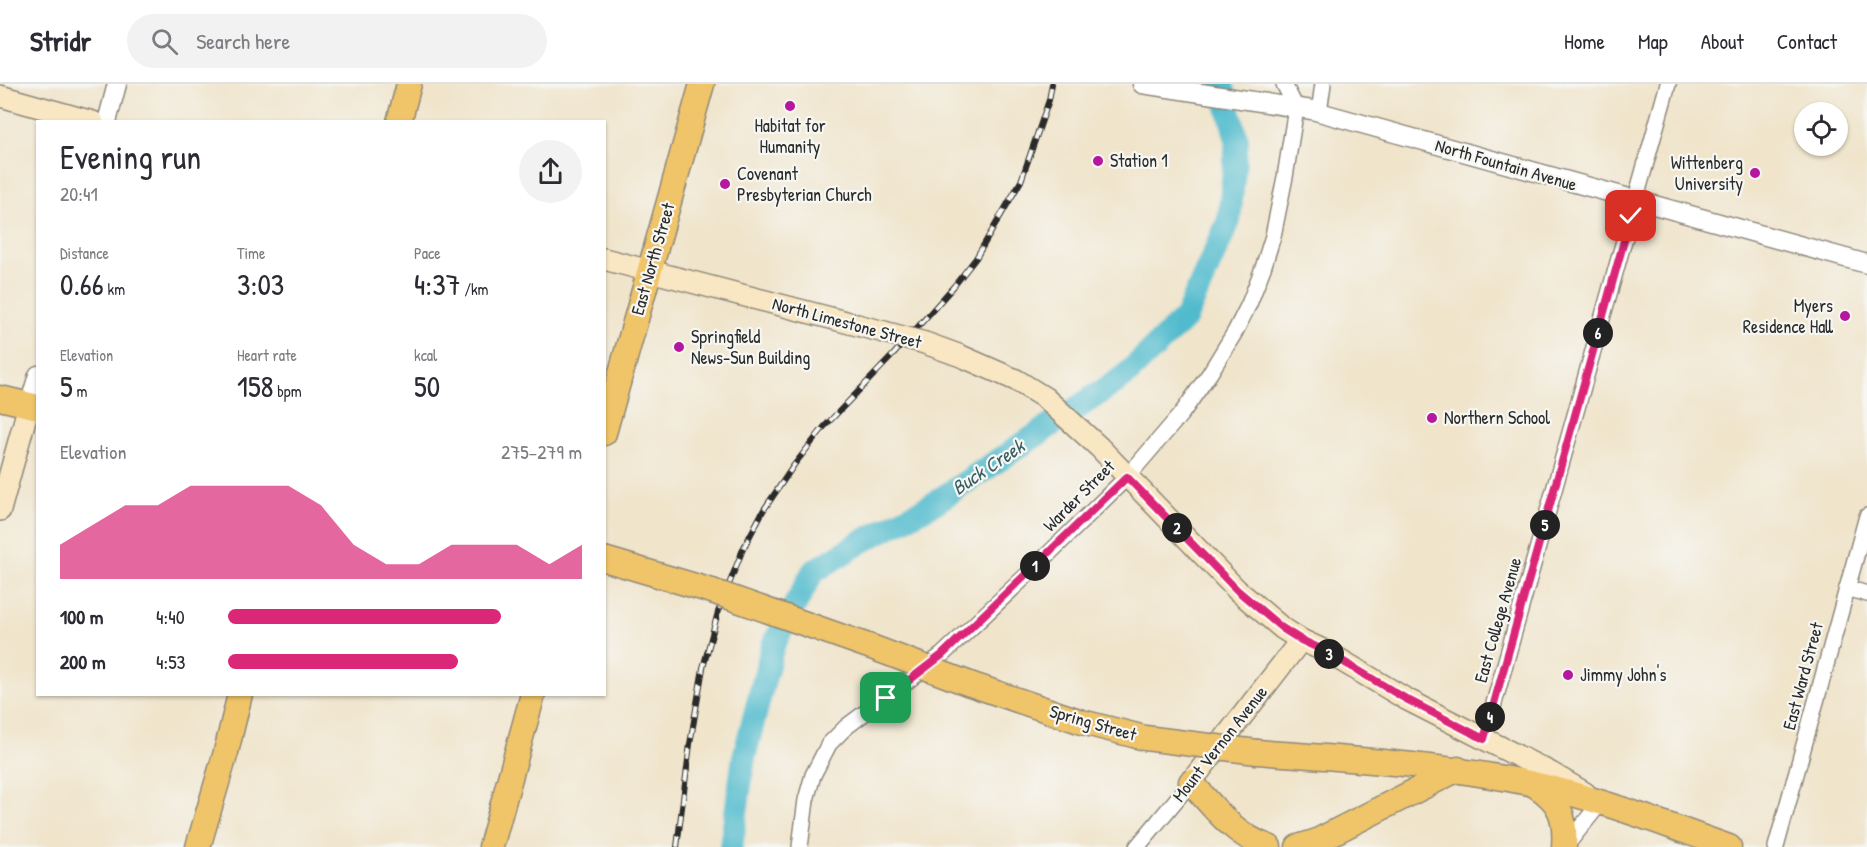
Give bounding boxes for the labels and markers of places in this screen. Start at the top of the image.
marker: Habitat for Humanity [783,99,797,113]
place label: Habitat for Humanity [754,113,826,159]
place label: Station 1 [1110,148,1168,173]
place label: Wittenberg University [1671,150,1743,196]
marker: Station 1 [1091,154,1105,168]
place label: Covenant Presbyterian Church [737,161,872,207]
marker: Wittenberg University [1748,166,1762,180]
marker: Covenant Presbyterian Church [718,177,732,191]
pin [1605,190,1656,241]
place label: Myers Residence Hall [1743,293,1833,339]
marker: Myers Residence Hall [1838,309,1852,323]
pin: 6 [1583,318,1613,348]
place label: Springfield News-Sun Building [691,324,810,370]
marker: Springfield News-Sun Building [672,340,686,354]
place label: Northern School [1444,405,1550,430]
marker: Northern School [1425,411,1439,425]
pin: 5 [1530,510,1560,540]
pin: 2 [1162,513,1192,543]
pin: 1 [1020,551,1050,581]
pin: 3 [1314,639,1344,669]
place label: Jimmy John's [1580,662,1666,687]
marker: Jimmy John's [1561,668,1575,682]
pin [860,672,911,723]
pin: 4 [1475,702,1505,732]

